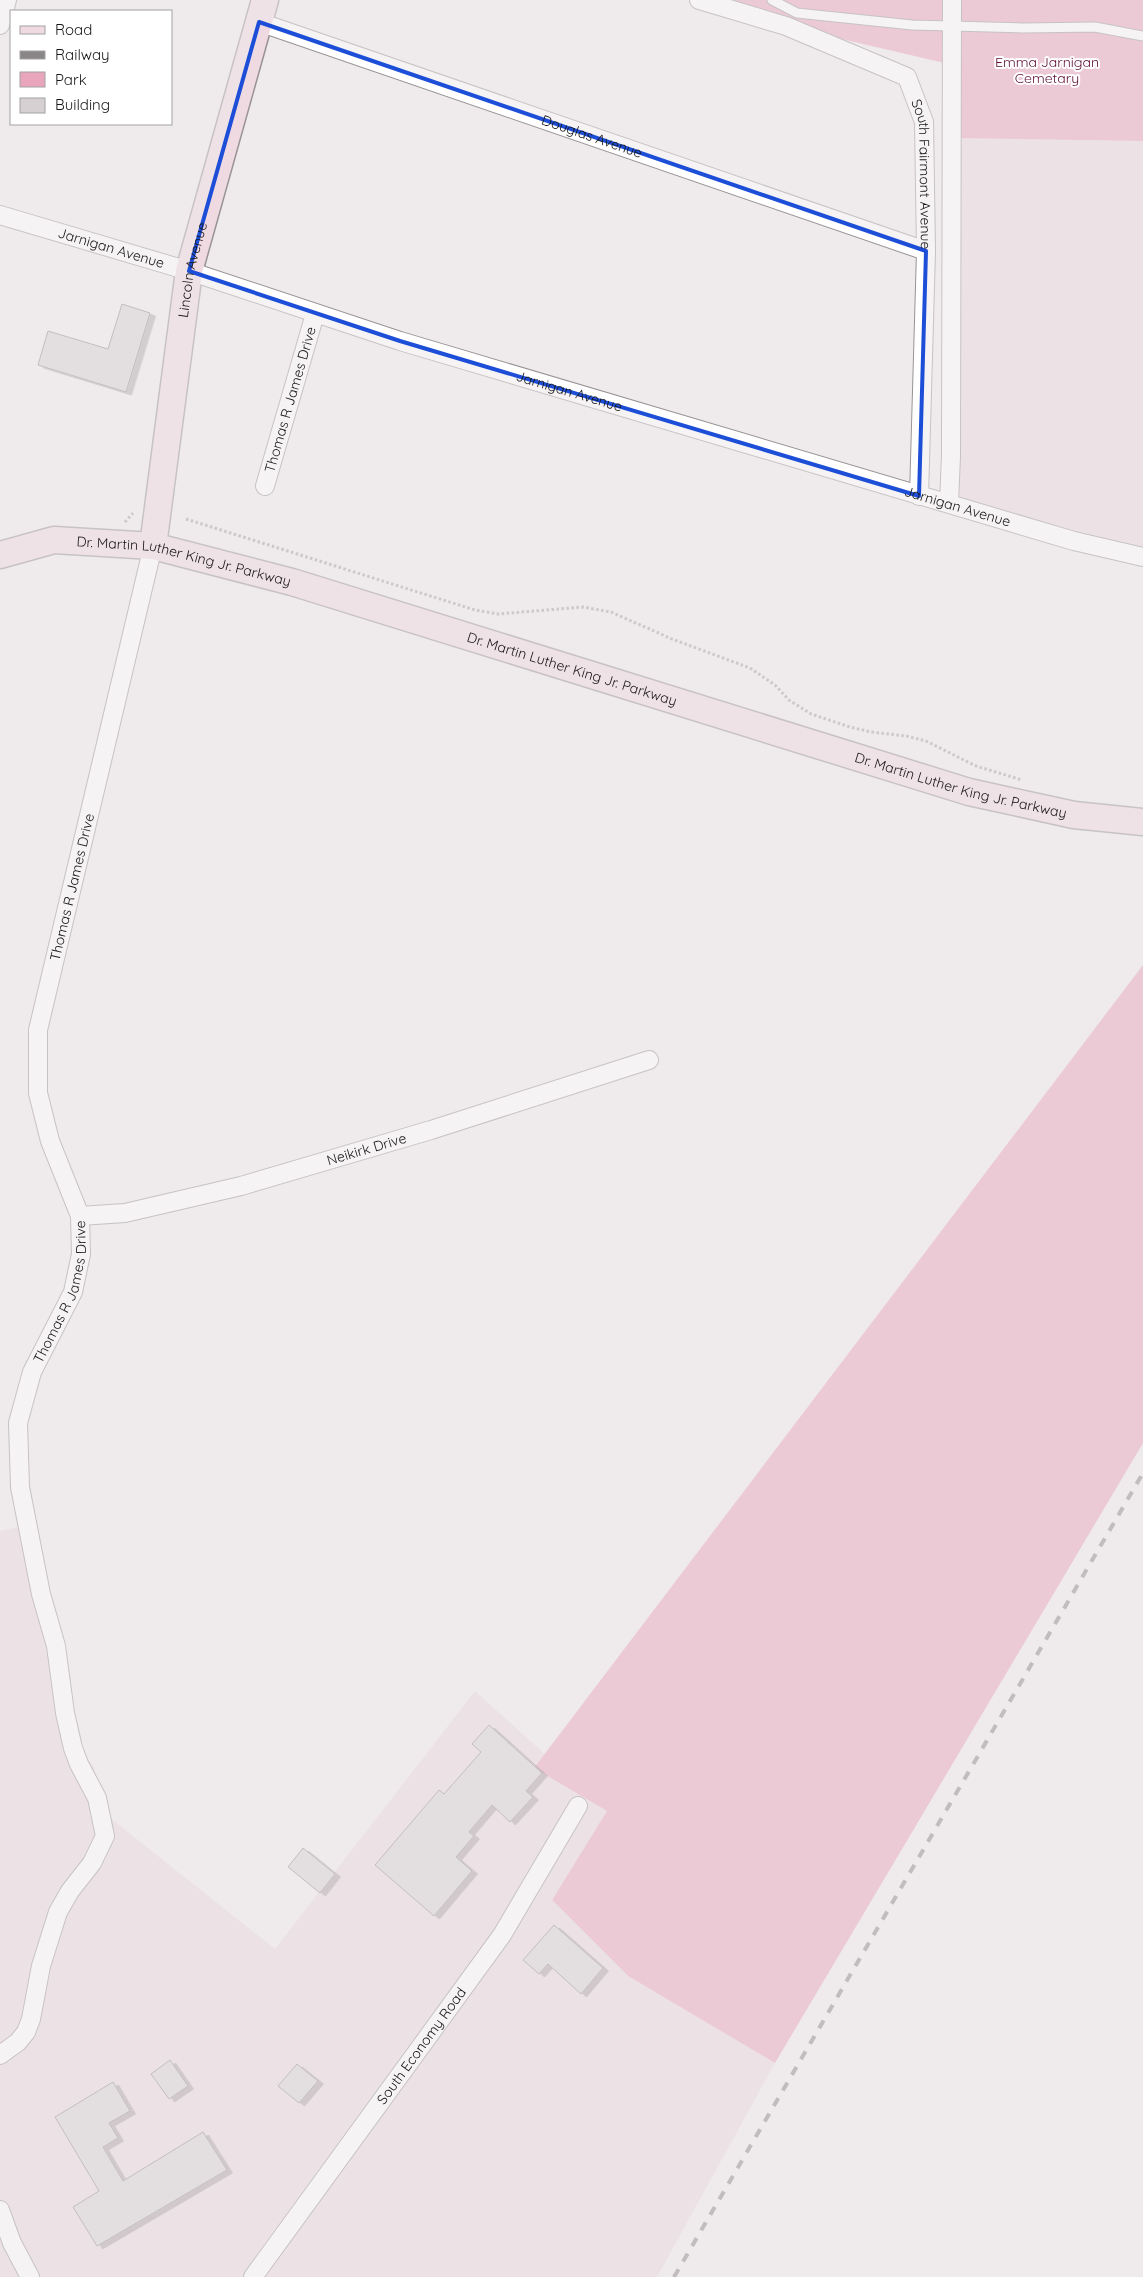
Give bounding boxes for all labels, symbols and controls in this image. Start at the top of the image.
legend [10,10,172,125]
text: Road [55,20,92,39]
text: Railway [55,45,110,64]
park label: Emma Jarnigan Cemetary [995,53,1099,87]
text: Park [55,70,87,89]
text: Building [55,95,110,114]
street label: South Fairmont Avenue [907,97,935,250]
street label: Douglas Avenue [539,111,645,162]
street label: Lincoln Avenue [174,220,211,319]
street label: Jarnigan Avenue [56,224,167,272]
street label: Thomas R James Drive [260,324,320,475]
street label: Jarnigan Avenue [514,367,625,416]
street label: Jarnigan Avenue [902,482,1013,531]
street label: Dr. Martin Luther King Jr. Parkway [76,532,293,590]
street label: Dr. Martin Luther King Jr. Parkway [465,628,679,710]
street label: Dr. Martin Luther King Jr. Parkway [853,748,1068,822]
street label: Thomas R James Drive [46,812,98,963]
street label: Neikirk Drive [325,1129,408,1169]
street label: Thomas R James Drive [29,1220,90,1366]
street label: South Economy Road [373,1984,470,2108]

